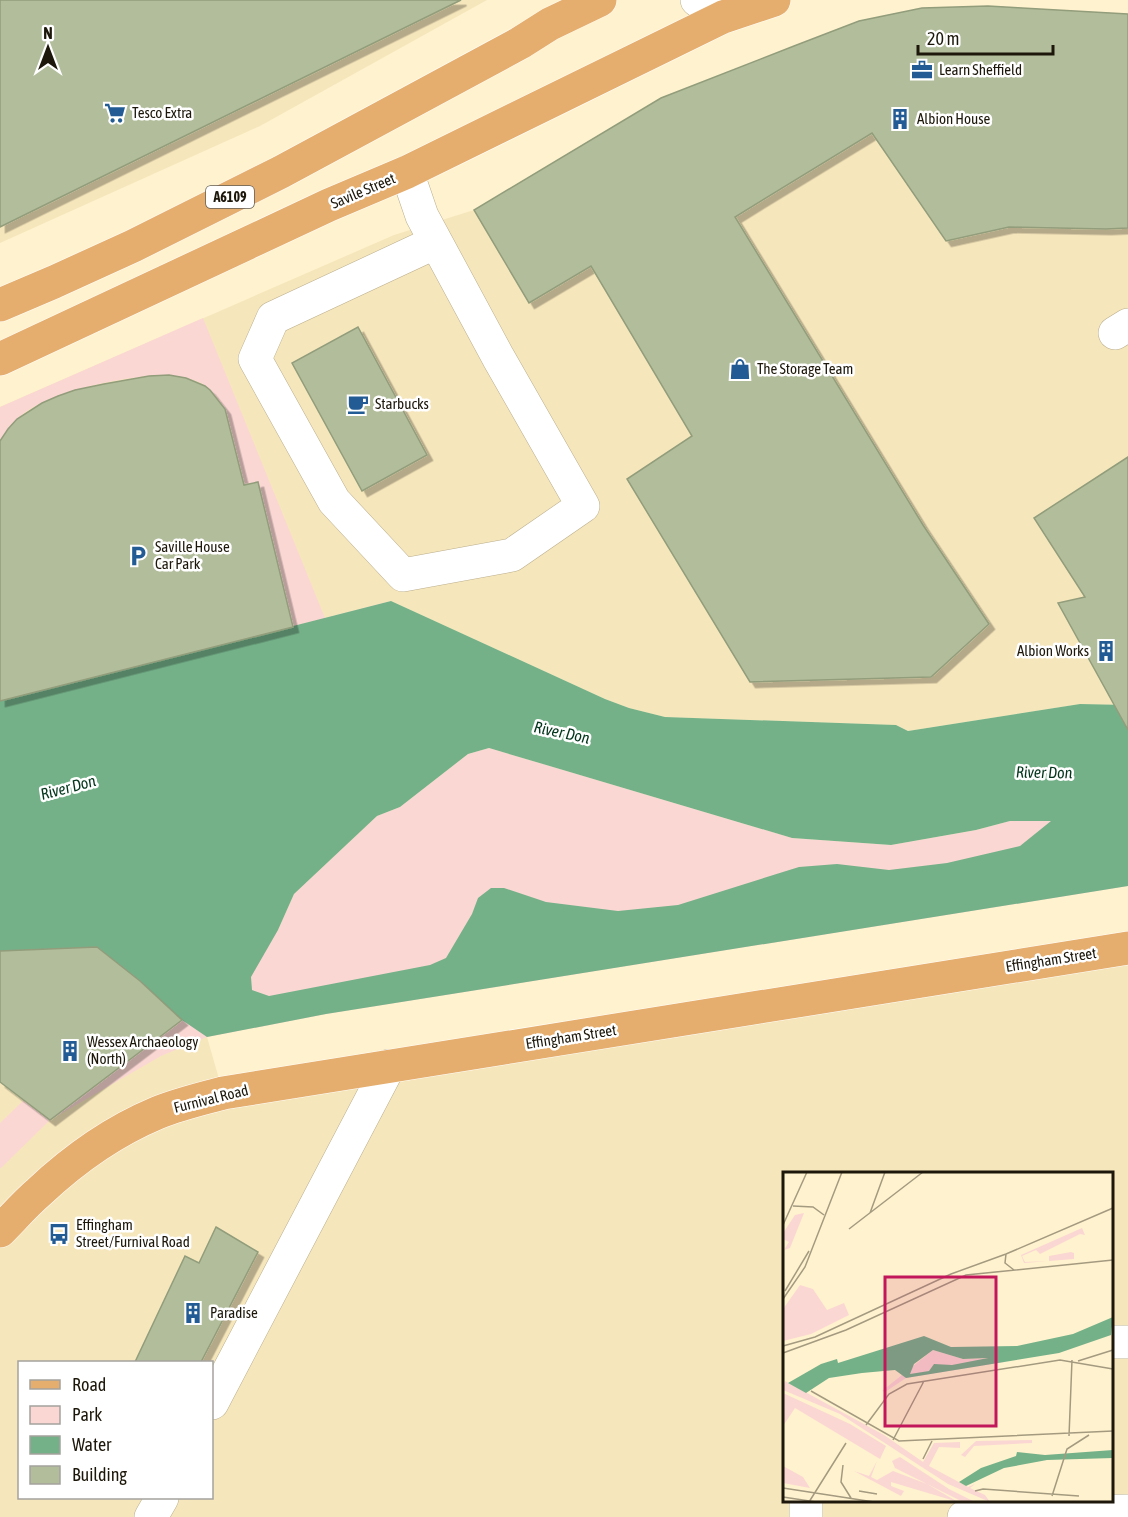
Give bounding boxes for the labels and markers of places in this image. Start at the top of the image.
office icon: Learn Sheffield [910,58,934,82]
place label: Learn Sheffield [939,61,1022,78]
supermarket icon: Tesco Extra [103,101,127,125]
place label: Tesco Extra [132,104,192,121]
building icon: Albion House [888,107,912,131]
place label: Albion House [917,110,991,127]
shop icon: The Storage Team [728,357,752,381]
place label: The Storage Team [757,360,853,377]
cafe icon: Starbucks [346,392,370,416]
place label: Starbucks [375,395,429,412]
place label: Saville House Car Park [155,538,230,572]
parking icon: Saville House Car Park [126,544,150,568]
building icon: Albion Works [1094,639,1118,663]
place label: Albion Works [1017,642,1089,659]
place label: Wessex Archaeology (North) [87,1033,198,1067]
building icon: Wessex Archaeology (North) [58,1039,82,1063]
place label: Effingham Street/Furnival Road [76,1216,190,1250]
bus stop icon: Effingham Street/Furnival Road [47,1222,71,1246]
building icon: Paradise [181,1301,205,1325]
place label: Paradise [210,1304,258,1321]

